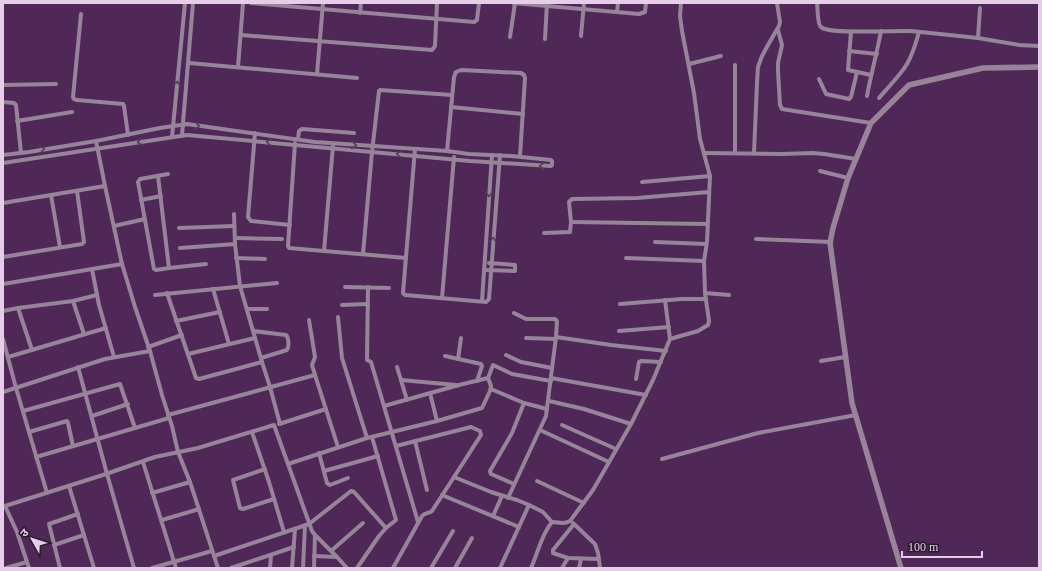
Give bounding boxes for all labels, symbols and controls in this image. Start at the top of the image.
one-way arrow [173,81,182,87]
one-way arrow [194,121,200,130]
one-way arrow [137,137,143,146]
one-way arrow [266,138,272,147]
one-way arrow [351,140,357,149]
one-way arrow [38,146,45,154]
one-way arrow [396,150,402,159]
one-way arrow [539,161,545,170]
one-way arrow [485,191,494,197]
one-way arrow [488,237,497,243]
north arrow [12,519,52,559]
text: उ [18,526,31,539]
scale bar [902,533,982,559]
text: 100 m [908,540,939,554]

